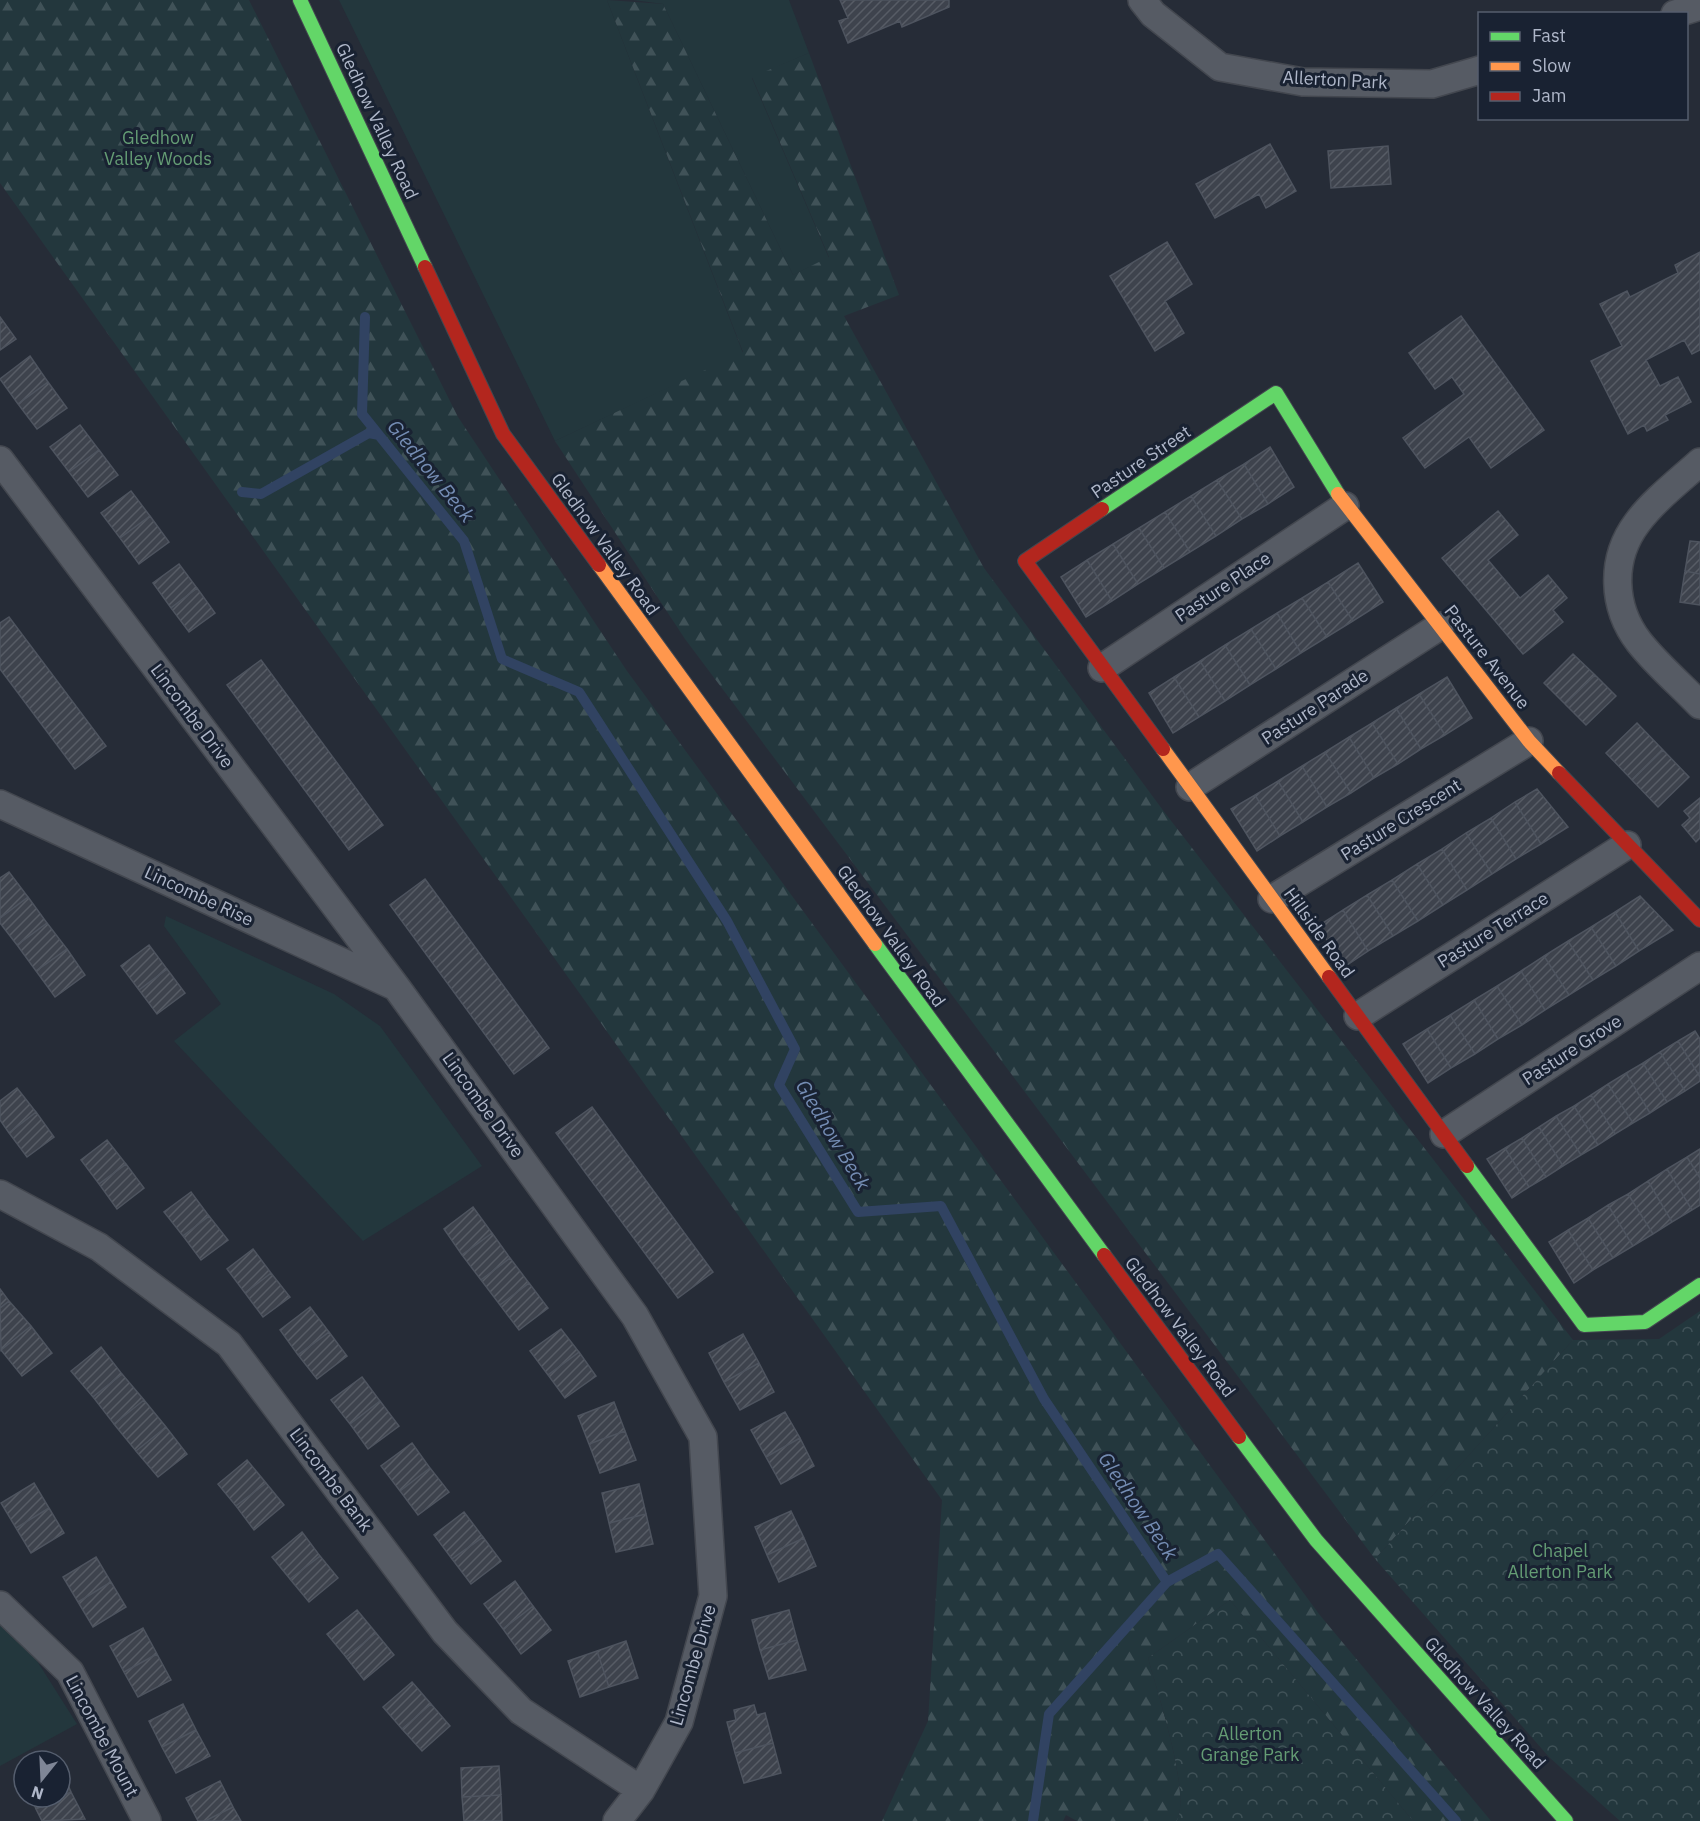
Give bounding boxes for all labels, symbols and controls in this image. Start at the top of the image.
legend [1478,12,1688,120]
text: Fast [1532,24,1566,47]
street label: Gledhow Valley Road [331,39,424,203]
text: Slow [1532,54,1571,77]
street label: Allerton Park [1282,65,1389,94]
text: Jam [1532,84,1567,107]
park label: Gledhow Valley Woods [104,126,212,170]
water label: Gledhow Beck [382,414,481,528]
street label: Pasture Street [1086,420,1195,503]
street label: Gledhow Valley Road [546,468,665,619]
street label: Pasture Place [1171,546,1275,627]
street label: Pasture Avenue [1439,600,1535,714]
street label: Lincombe Drive [146,659,239,773]
street label: Pasture Parade [1257,663,1373,750]
street label: Pasture Crescent [1336,773,1465,866]
street label: Lincombe Rise [141,860,258,931]
street label: Gledhow Valley Road [832,860,951,1011]
street label: Hillside Road [1279,883,1360,982]
street label: Pasture Terrace [1433,886,1553,973]
street label: Pasture Grove [1518,1009,1626,1090]
street label: Lincombe Drive [437,1047,529,1162]
water label: Gledhow Beck [790,1074,877,1196]
street label: Gledhow Valley Road [1120,1252,1241,1402]
street label: Lincombe Bank [285,1423,378,1537]
water label: Gledhow Beck [1092,1447,1185,1565]
park label: Chapel Allerton Park [1507,1539,1613,1583]
street label: Lincombe Drive [664,1602,721,1728]
street label: Gledhow Valley Road [1420,1632,1551,1774]
street label: Lincombe Mount [61,1671,144,1801]
park label: Allerton Grange Park [1201,1722,1300,1766]
north arrow [12,1749,72,1809]
text: N [29,1782,46,1805]

